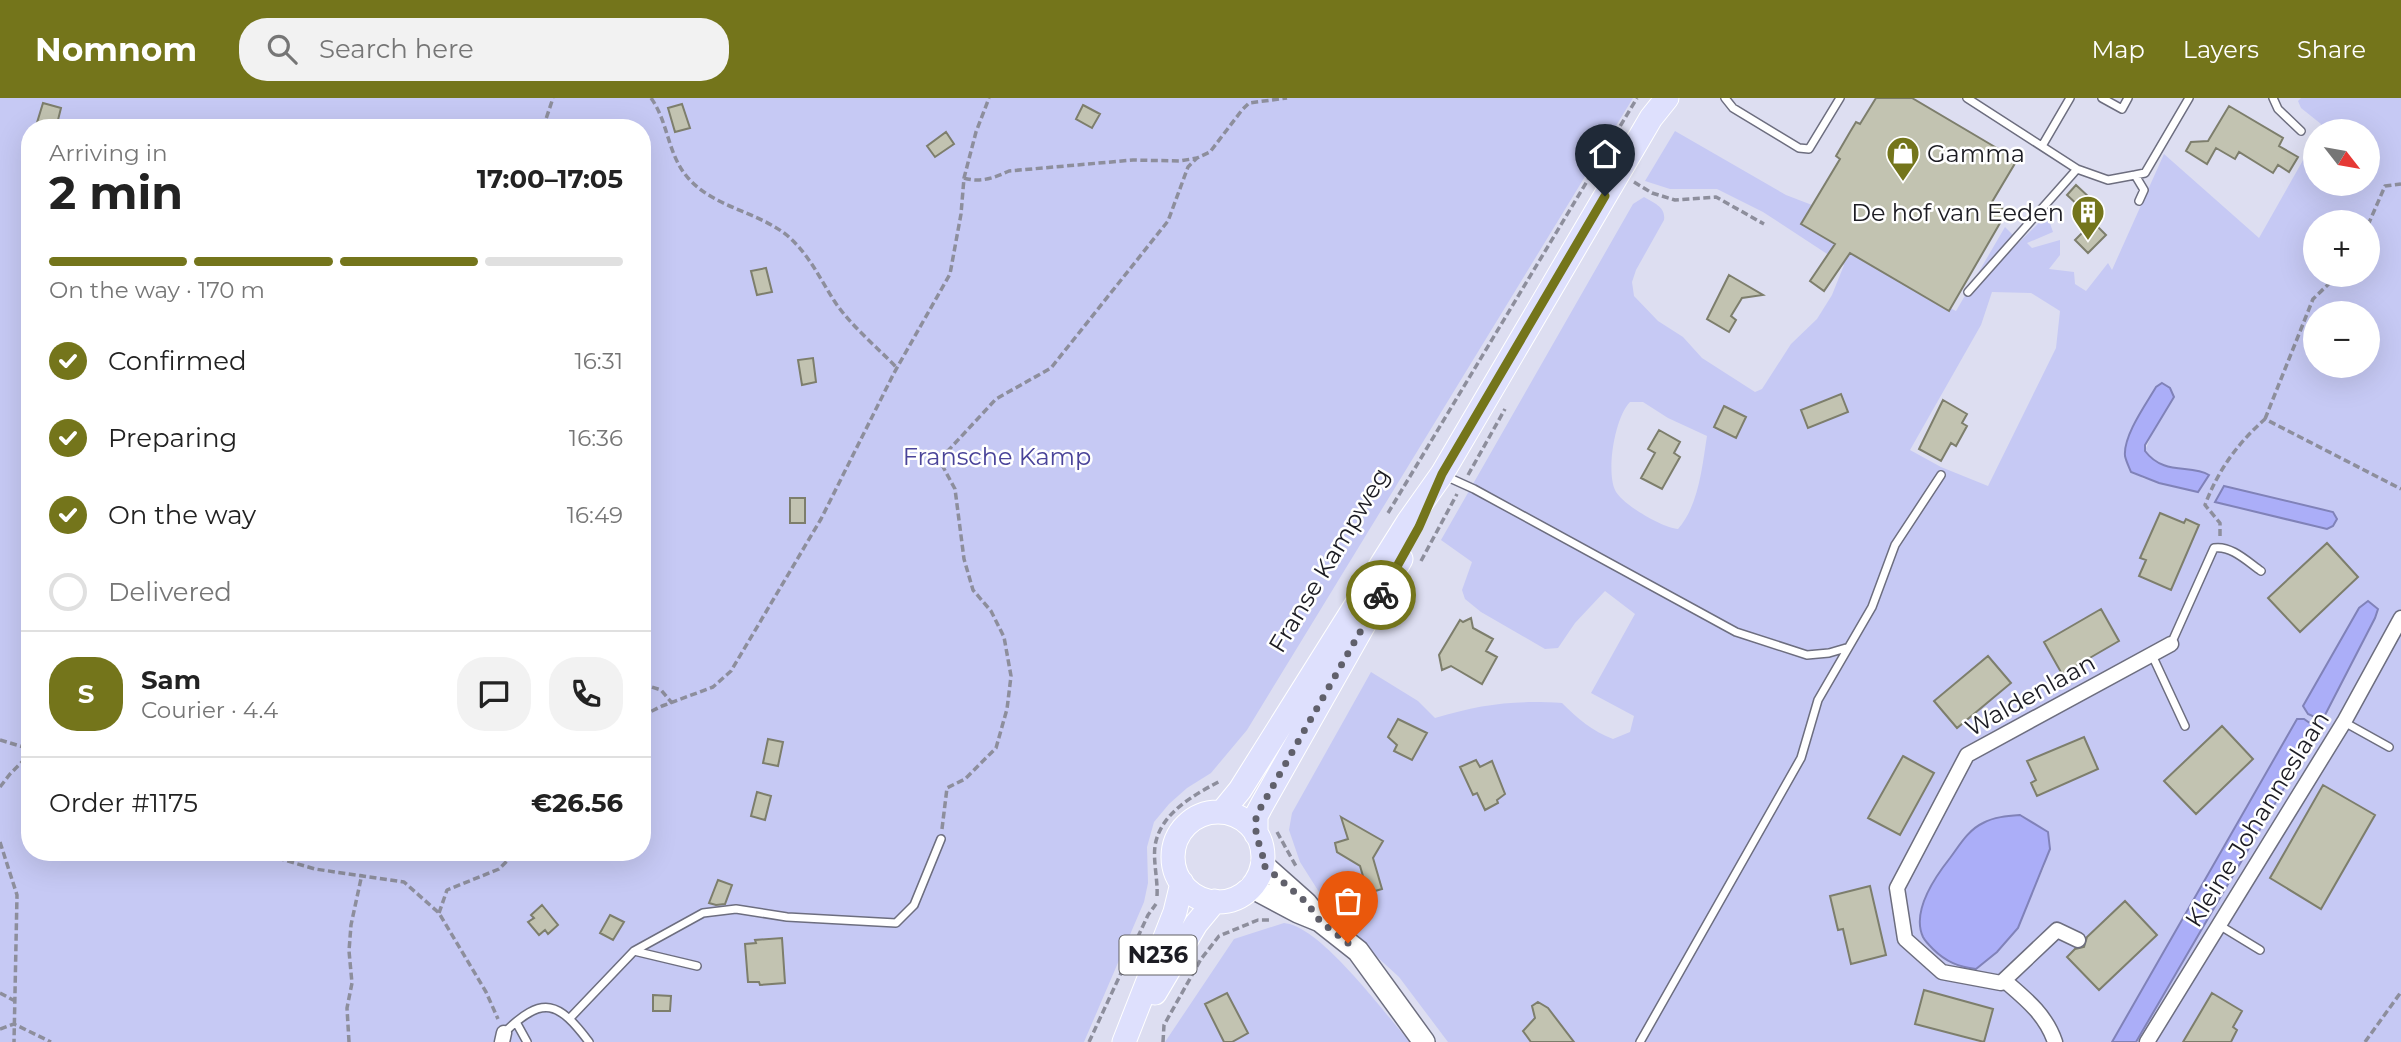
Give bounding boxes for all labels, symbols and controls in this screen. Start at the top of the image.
search box [239,18,729,81]
text: Nomnom [35,29,197,69]
icon: search [263,30,301,68]
text: Search here [319,33,474,65]
text: Map [2091,35,2145,64]
text: Layers [2183,35,2259,64]
text: Share [2297,35,2366,64]
north arrow [2303,119,2380,196]
map controls [2303,119,2380,378]
pin [1575,124,1635,196]
shop icon: Gamma [1884,134,1922,183]
icon: home [1586,135,1624,173]
text: Arriving in [49,139,168,167]
place label: Gamma [1927,139,2025,168]
text: 17:00–17:05 [477,163,623,195]
text: 2 min [49,164,183,221]
building icon: De hof van Eeden [2069,193,2107,242]
place label: De hof van Eeden [1851,198,2064,227]
button: + [2303,210,2380,287]
text: On the way · 170 m [49,276,265,304]
button: − [2303,301,2380,378]
icon: check [49,342,87,380]
text: Confirmed [108,345,247,377]
text: 16:31 [575,347,623,375]
icon: check [49,419,87,457]
text: Preparing [108,422,237,454]
text: 16:36 [569,424,623,452]
park label: Fransche Kamp [903,442,1091,471]
street label: Franse Kampweg [1262,462,1396,658]
icon: check [49,496,87,534]
text: On the way [108,499,256,531]
text: 16:49 [567,501,623,529]
courier [1346,560,1416,630]
text: Delivered [108,576,232,608]
icon: bike [1362,576,1400,614]
street label: Waldenlaan [1960,647,2100,743]
button: chat [457,657,531,731]
button: phone [549,657,623,731]
text: Sam [141,664,201,696]
text: S [78,678,94,710]
text: Courier · 4.4 [141,696,278,724]
street label: Kleine Johanneslaan [2179,706,2335,932]
text: Order #1175 [49,787,198,819]
text: €26.56 [531,787,623,819]
pin [1318,871,1378,943]
icon: bag [1329,882,1367,920]
road number: N236 [1120,936,1196,974]

